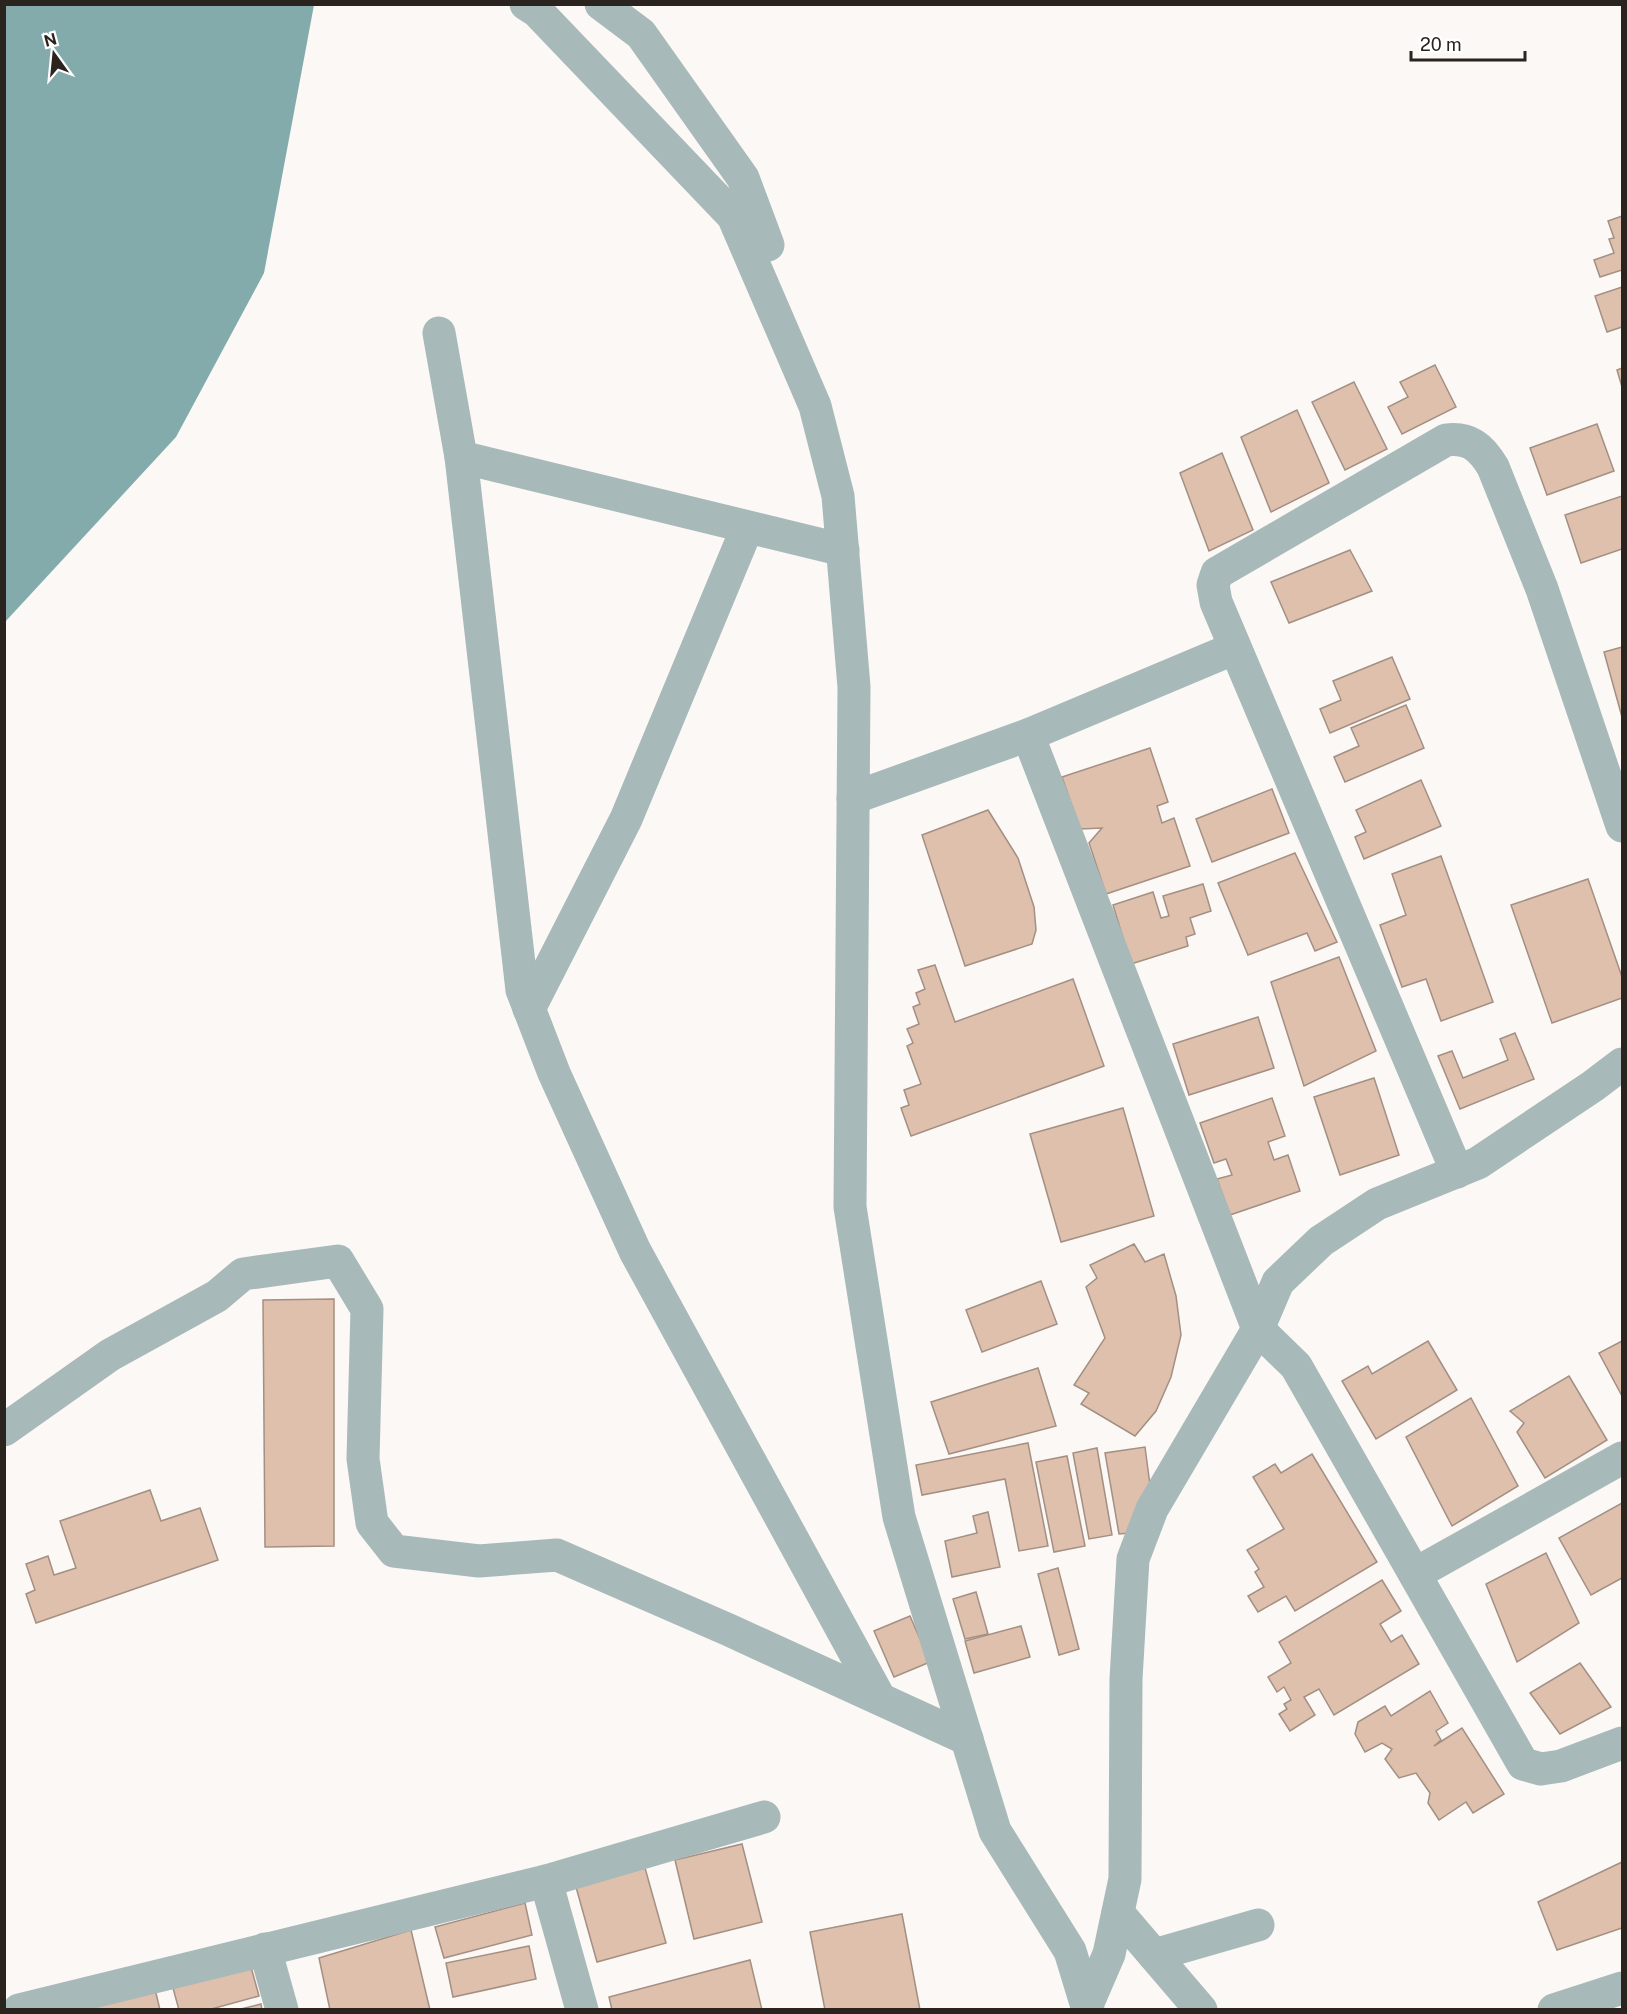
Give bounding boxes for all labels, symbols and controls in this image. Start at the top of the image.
north arrow [24,24,84,84]
scale bar [1411,24,1525,62]
text: N [42,29,59,51]
text: 20 m [1420,34,1462,55]

